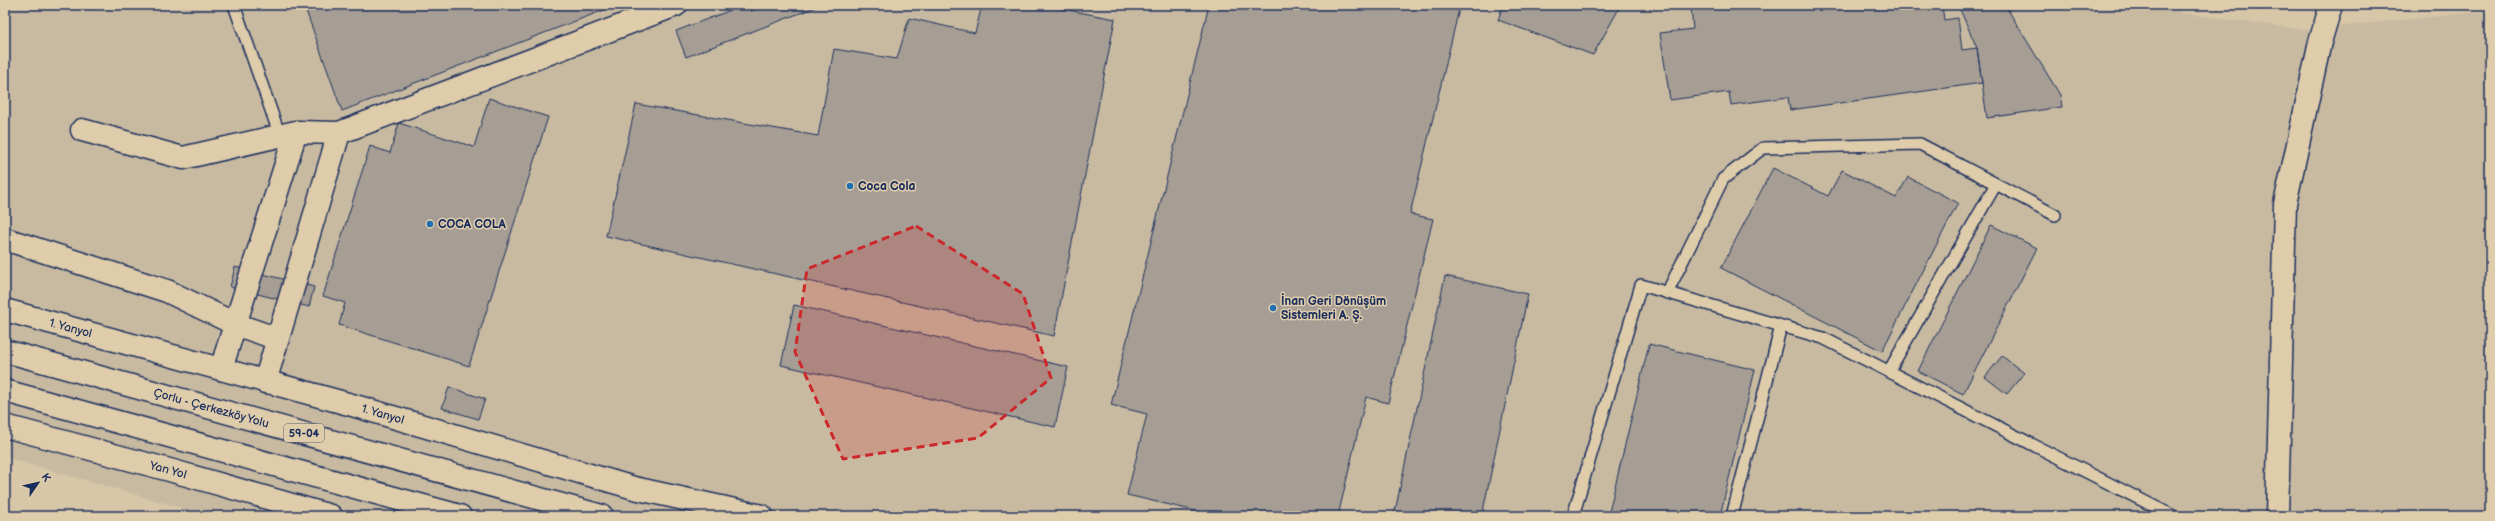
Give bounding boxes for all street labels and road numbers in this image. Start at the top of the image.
street label: 1. Yanyol [47,315,94,341]
street label: Çorlu - Çerkezköy Yolu [152,385,271,432]
street label: 1. Yanyol [360,401,406,428]
road number: 59-04 [284,424,324,442]
street label: Yan Yol [147,458,188,482]

